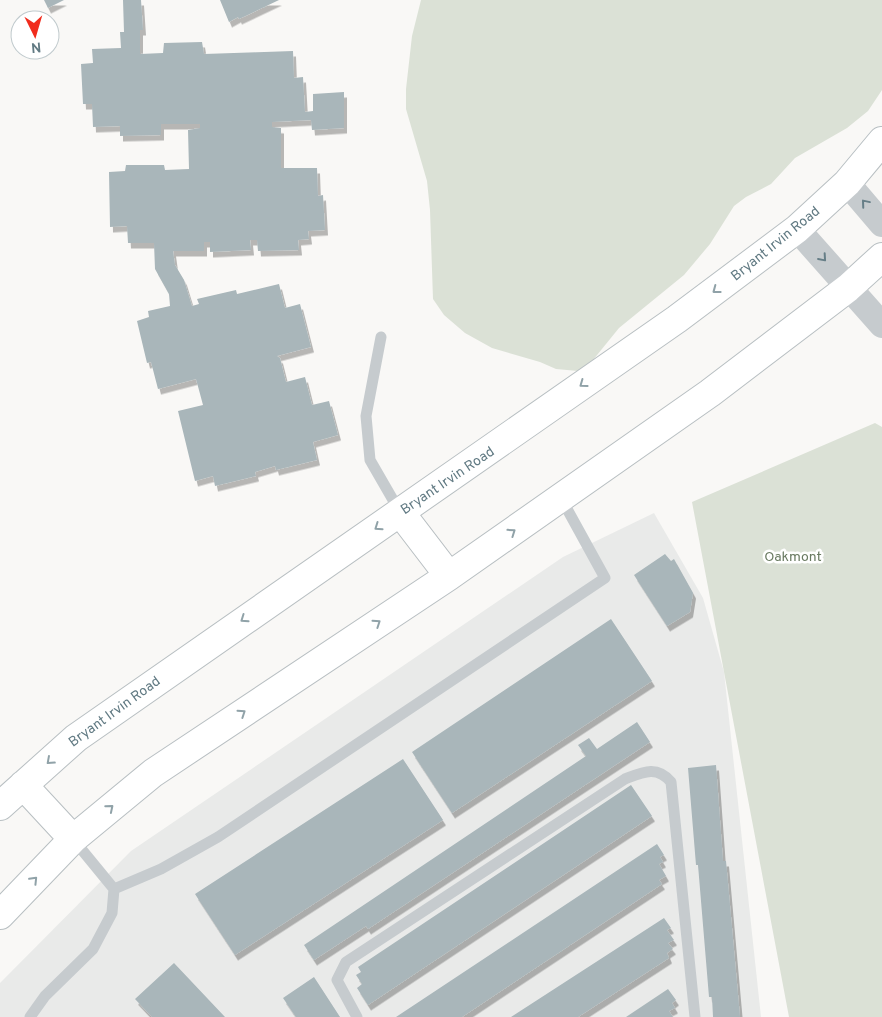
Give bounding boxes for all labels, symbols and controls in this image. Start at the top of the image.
north arrow [10,10,60,60]
text: N [30,38,42,55]
one-way arrow [861,200,870,209]
street label: Bryant Irvin Road [728,203,824,285]
one-way arrow [817,253,826,262]
one-way arrow [712,284,722,293]
one-way arrow [579,378,589,387]
street label: Bryant Irvin Road [398,444,498,519]
one-way arrow [374,521,384,530]
one-way arrow [506,529,516,538]
park label: Oakmont [764,549,822,566]
one-way arrow [241,613,250,622]
one-way arrow [371,620,381,629]
street label: Bryant Irvin Road [66,673,164,751]
one-way arrow [236,710,246,719]
one-way arrow [46,755,55,764]
one-way arrow [105,805,114,814]
one-way arrow [28,877,37,886]

